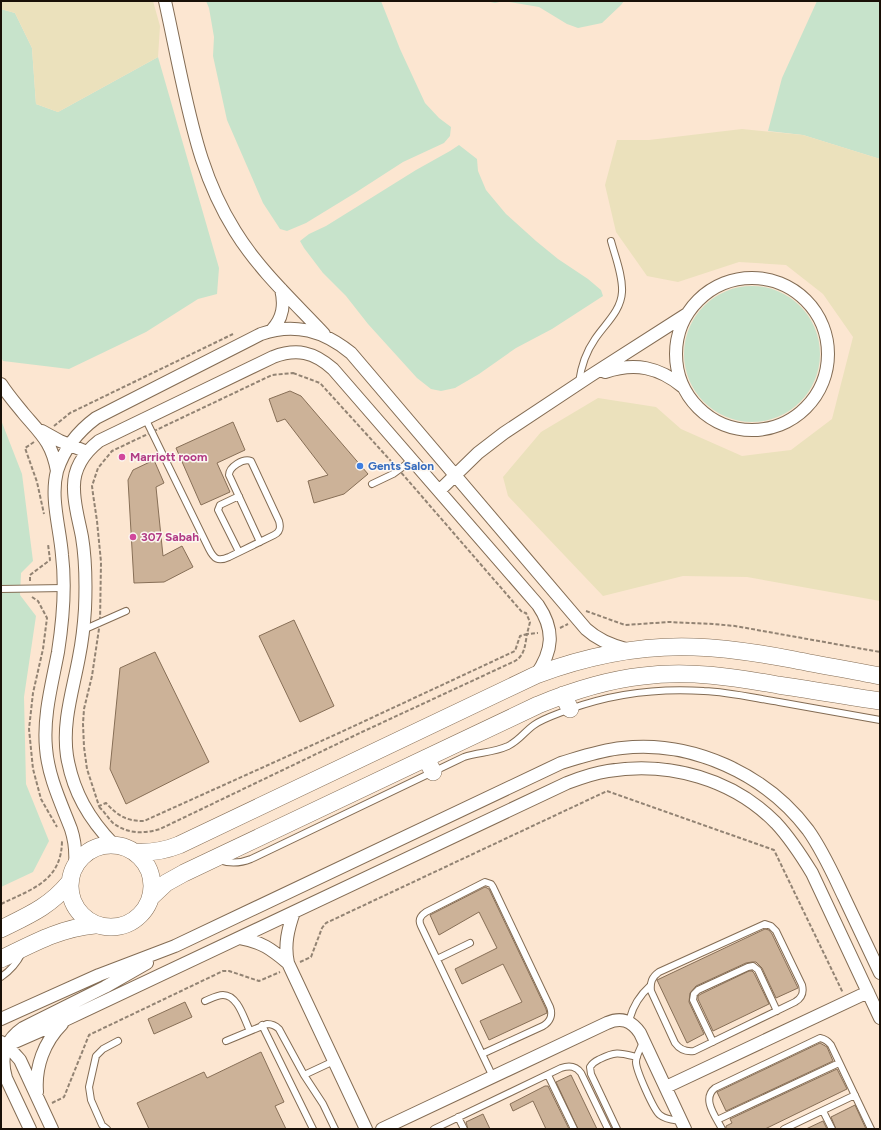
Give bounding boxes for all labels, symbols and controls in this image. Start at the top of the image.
place label: Marriott room [130,450,207,464]
marker: Marriott room [117,452,127,462]
place label: Gents Salon [368,459,434,473]
marker: Gents Salon [355,461,365,471]
place label: 307 Sabah [141,530,199,544]
marker: 307 Sabah [128,532,138,542]

